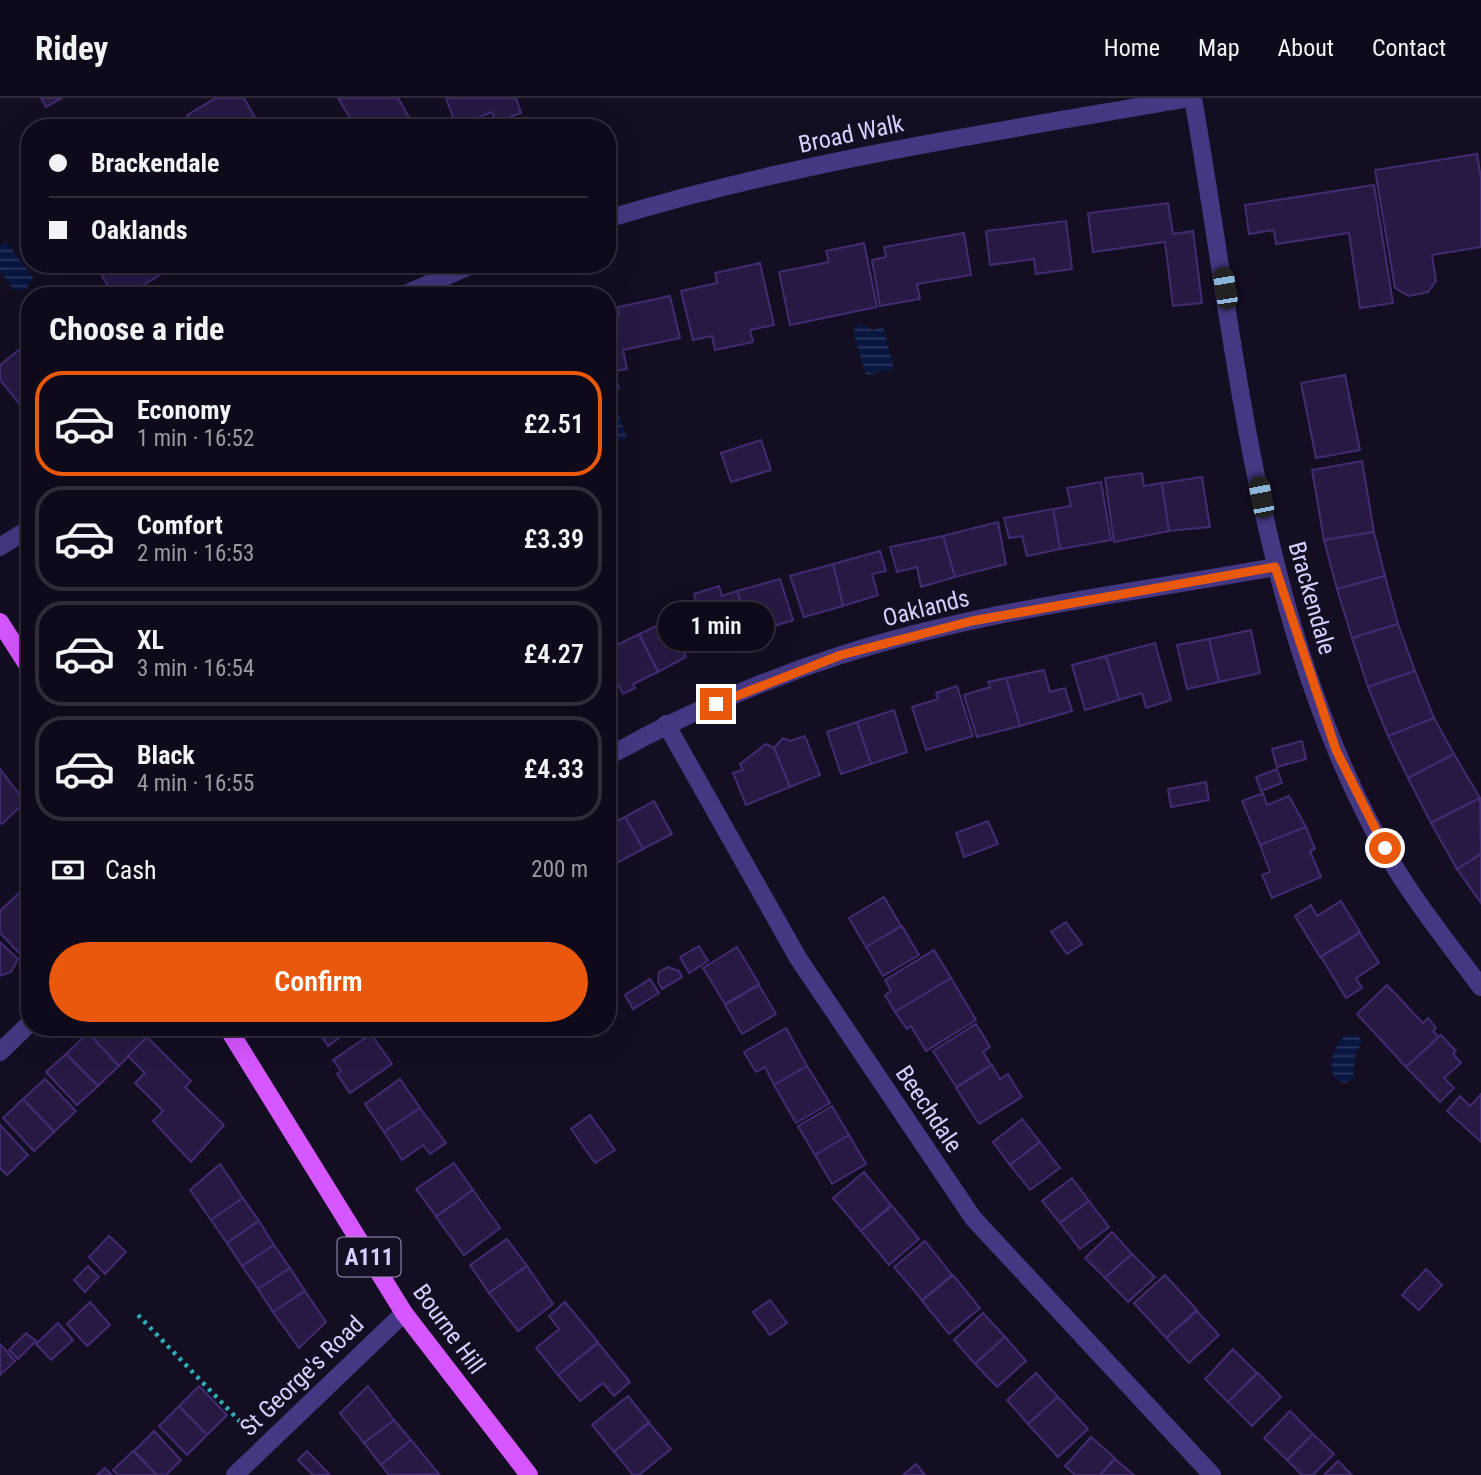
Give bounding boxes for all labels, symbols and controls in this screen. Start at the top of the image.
text: Ridey [35,29,108,68]
text: Home [1104,34,1160,62]
text: Map [1198,34,1240,62]
text: About [1278,34,1334,62]
text: Contact [1372,34,1446,62]
street label: Broad Walk [796,109,906,159]
text: Brackendale [91,148,220,178]
text: Oaklands [91,215,188,245]
car [1212,266,1239,310]
text: Choose a ride [49,310,224,348]
icon: car [53,392,116,455]
text: Economy [137,395,231,425]
text: £2.51 [524,409,584,439]
text: 1 min · 16:52 [137,425,254,452]
car [1247,474,1276,520]
icon: car [53,507,116,570]
text: Comfort [137,510,223,540]
text: £3.39 [524,524,584,554]
street label: Brackendale [1283,538,1341,658]
text: 2 min · 16:53 [137,540,254,567]
street label: Oaklands [880,584,972,632]
callout: 1 min [658,602,774,652]
text: 1 min [691,613,741,640]
icon: car [53,622,116,685]
text: XL [137,625,164,655]
text: £4.27 [524,639,584,669]
text: 3 min · 16:54 [137,655,254,682]
route end [700,688,732,720]
icon: car [53,737,116,800]
text: Black [137,740,195,770]
text: £4.33 [524,754,584,784]
text: 4 min · 16:55 [137,770,254,797]
route start [1369,832,1401,864]
icon: cash [49,851,87,889]
text: Cash [105,855,157,885]
text: 200 m [531,856,588,883]
button: Confirm [49,942,588,1022]
street label: Beechdale [890,1060,968,1158]
road number: A111 [338,1238,400,1276]
street label: Bourne Hill [407,1279,491,1379]
street label: St George's Road [235,1310,369,1442]

